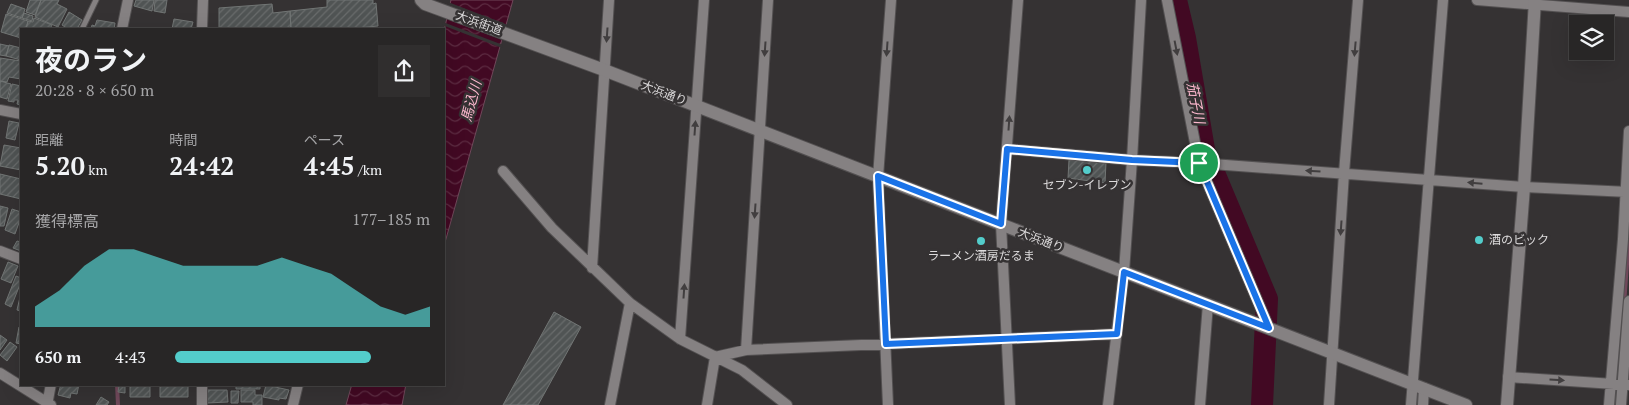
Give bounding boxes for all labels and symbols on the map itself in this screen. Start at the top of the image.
street label: 大浜街道 [454,7,504,38]
one-way arrow [602,27,610,43]
one-way arrow [1173,40,1181,56]
one-way arrow [761,41,769,57]
one-way arrow [883,41,891,57]
one-way arrow [1350,41,1358,57]
water label: 馬込川 [456,76,486,124]
street label: 大浜通り [639,77,689,108]
water label: 茄子川 [1183,80,1210,127]
one-way arrow [1005,115,1013,131]
one-way arrow [691,120,699,136]
pin [1178,142,1220,184]
marker: セブン-イレブン [1081,164,1093,176]
one-way arrow [1305,166,1321,174]
place label: セブン-イレブン [1042,177,1132,192]
one-way arrow [1467,178,1483,186]
one-way arrow [751,203,759,219]
one-way arrow [1336,220,1344,236]
street label: 大浜通り [1016,224,1066,255]
place label: 酒のビック [1489,232,1549,247]
marker: 酒のビック [1473,234,1485,246]
marker: ラーメン酒房だるま [975,235,987,247]
place label: ラーメン酒房だるま [927,248,1035,263]
one-way arrow [680,282,688,298]
one-way arrow [1549,377,1565,385]

